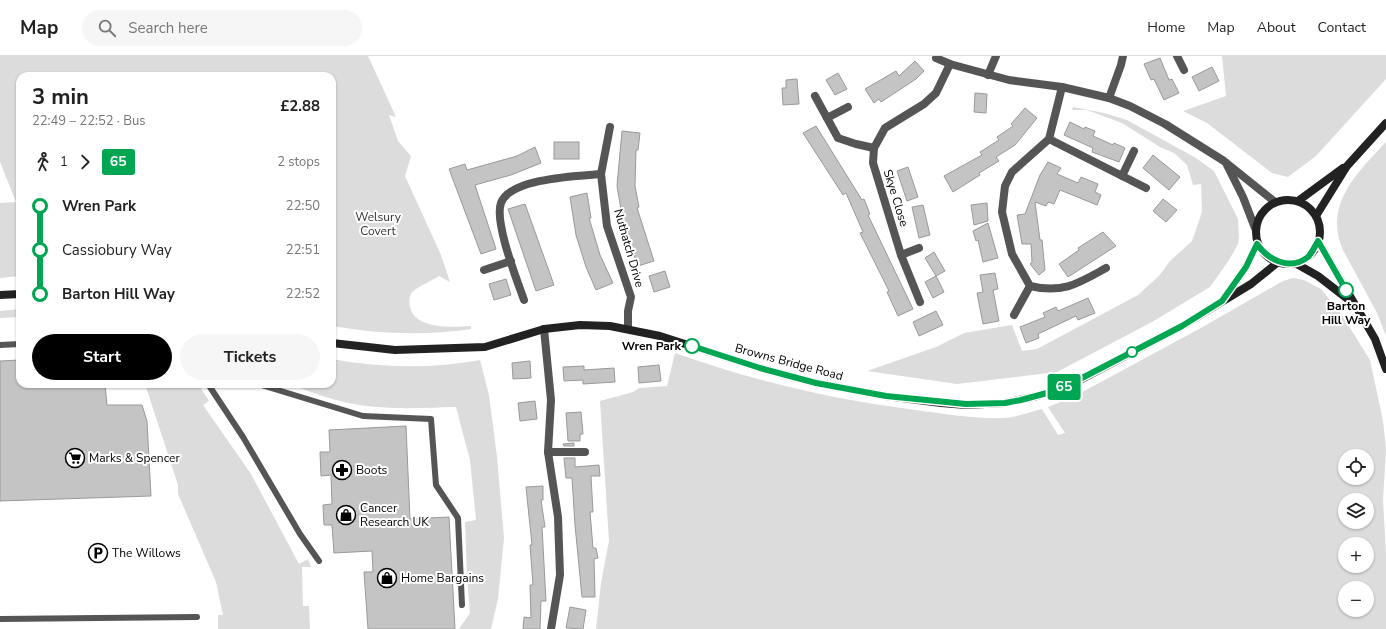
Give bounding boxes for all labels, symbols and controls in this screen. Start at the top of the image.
search box [82,10,362,46]
text: Map [20,15,58,41]
icon: search [96,17,118,39]
text: Search here [128,18,208,38]
text: Home [1147,18,1185,37]
text: Map [1207,18,1235,37]
text: About [1257,18,1296,37]
text: Contact [1318,18,1366,37]
text: 3 min [32,82,89,112]
text: £2.88 [280,96,320,116]
text: 22:49 – 22:52 · Bus [32,112,146,130]
icon: walk [32,151,54,173]
icon: forward [74,151,96,173]
text: 65 [110,152,127,171]
text: 1 [60,153,68,171]
text: 2 stops [277,153,320,171]
street label: Skye Close [880,167,912,229]
text: Wren Park [62,196,136,216]
text: 22:50 [286,197,320,215]
street label: Nuthatch Drive [610,207,648,289]
park label: Welsury Covert [355,209,402,239]
text: Cassiobury Way [62,240,172,260]
text: 22:51 [286,241,320,259]
marker: Barton Hill Way [1338,282,1354,298]
text: Barton Hill Way [62,284,175,304]
text: 22:52 [286,285,320,303]
place label: Barton Hill Way [1322,298,1371,328]
button: Start [32,334,172,380]
button: Tickets [180,334,320,380]
place label: Wren Park [622,338,682,354]
marker: Wren Park [684,338,700,354]
street label: Browns Bridge Road [733,340,845,384]
unlabelled marker [1126,346,1138,358]
line badge: 65 [1046,374,1082,400]
text: 65 [1056,377,1072,396]
supermarket icon: Marks & Spencer [64,447,86,469]
map controls [1338,449,1374,617]
button: locate [1338,449,1374,485]
place label: Marks & Spencer [89,450,180,466]
pharmacy icon: Boots [331,459,353,481]
place label: Boots [356,462,388,478]
button: layers [1338,493,1374,529]
place label: Cancer Research UK [360,500,429,530]
shop icon: Cancer Research UK [335,504,357,526]
button: + [1338,537,1374,573]
parking icon: The Willows [87,542,109,564]
place label: The Willows [112,545,181,561]
shop icon: Home Bargains [376,567,398,589]
place label: Home Bargains [401,570,484,586]
button: − [1338,581,1374,617]

